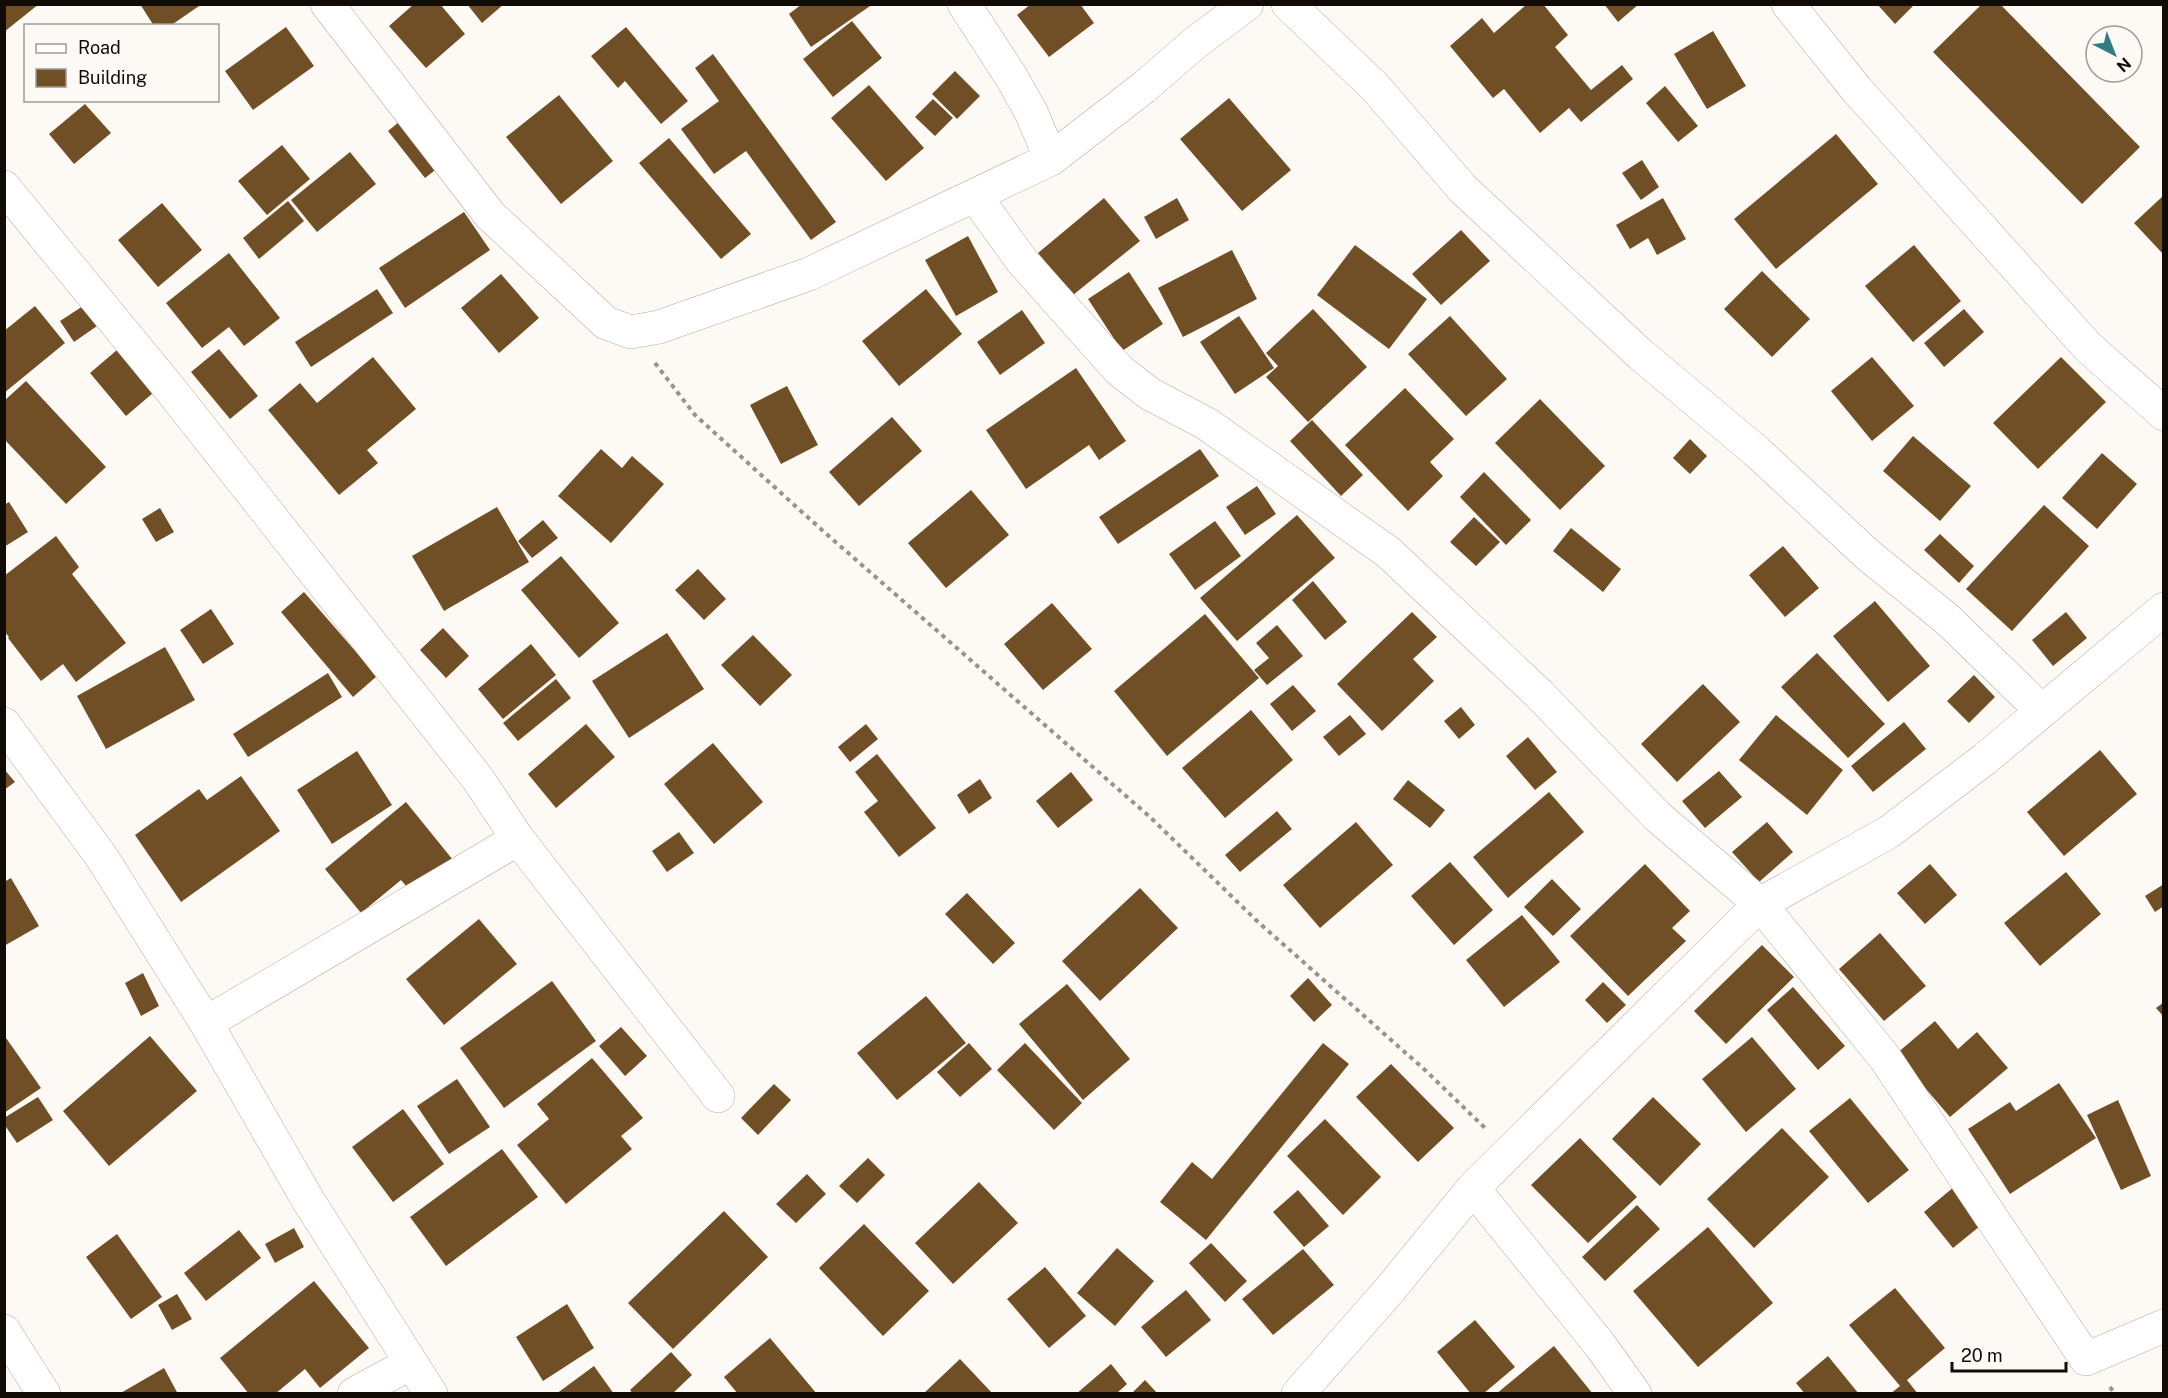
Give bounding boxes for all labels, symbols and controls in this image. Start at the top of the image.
legend [24,24,219,102]
north arrow [2084,24,2144,84]
text: Road [78,37,121,58]
text: N [2113,54,2135,76]
text: Building [78,67,147,88]
scale bar [1952,1335,2066,1373]
text: 20 m [1961,1345,2003,1366]

